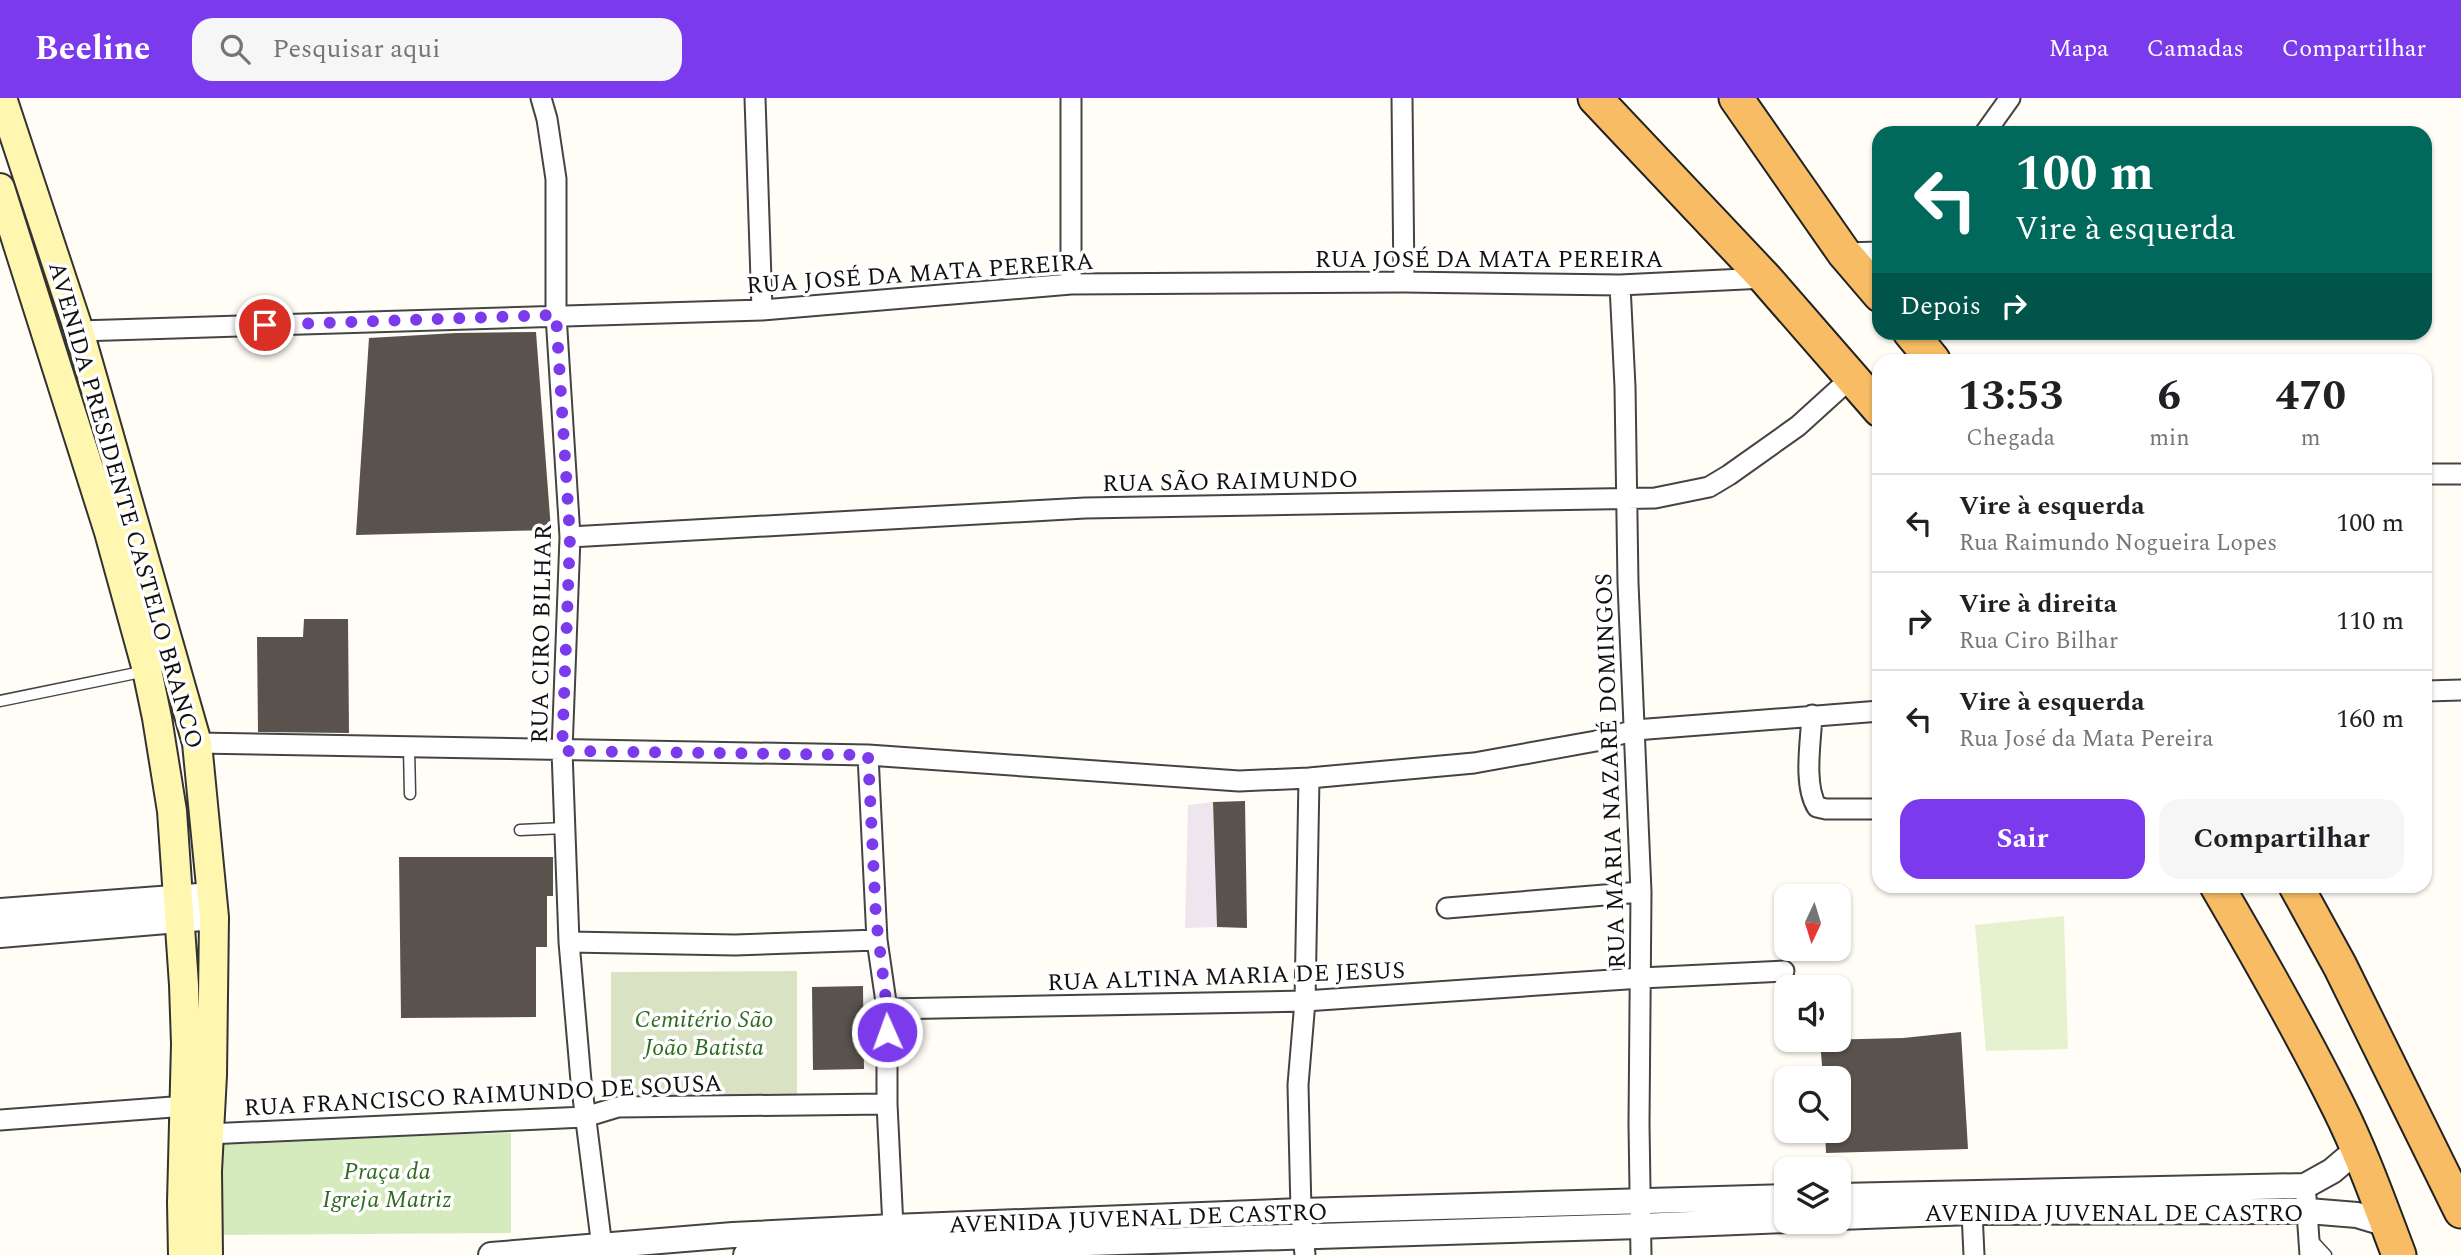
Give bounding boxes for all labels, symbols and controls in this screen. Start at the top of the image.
search box [192,18,682,81]
text: Beeline [35,24,150,74]
text: Pesquisar aqui [272,29,440,69]
icon: search [216,30,254,68]
text: Mapa [2049,31,2109,67]
text: Camadas [2147,31,2244,67]
text: Compartilhar [2282,31,2426,67]
text: 100 m [2015,137,2154,212]
icon: left [1900,154,1991,245]
text: Vire à esquerda [2015,205,2235,254]
street label: RUA JOSÉ DA MATA PEREIRA [1315,242,1663,278]
street label: RUA JOSÉ DA MATA PEREIRA [745,244,1095,304]
street label: AVENIDA PRESIDENTE CASTELO BRANCO [38,257,212,753]
text: Depois [1900,286,1981,326]
icon: right [1995,287,2033,325]
pin [235,295,295,355]
icon: arrive [246,306,284,344]
text: 13:53 [1958,365,2063,428]
text: 6 [2158,365,2181,428]
text: 470 [2275,365,2346,428]
text: Chegada [1966,421,2055,456]
text: min [2149,421,2190,456]
text: m [2301,421,2321,456]
street label: RUA SÃO RAIMUNDO [1102,462,1358,502]
text: Vire à esquerda [1959,486,2145,526]
text: 100 m [2336,503,2404,543]
icon: left [1900,504,1938,542]
street label: RUA CIRO BILHAR [522,524,562,744]
text: Rua Raimundo Nogueira Lopes [1959,526,2277,561]
street label: RUA MARIA NAZARÉ DOMINGOS [1586,573,1636,969]
text: Vire à direita [1959,584,2117,624]
text: 110 m [2336,601,2404,641]
icon: right [1900,602,1938,640]
text: Rua Ciro Bilhar [1959,624,2118,659]
text: Vire à esquerda [1959,682,2145,722]
text: 160 m [2336,699,2404,739]
icon: left [1900,700,1938,738]
text: Rua José da Mata Pereira [1959,722,2214,757]
button: Sair [1900,799,2145,879]
button: Compartilhar [2159,799,2404,879]
north arrow [1774,884,1852,961]
map controls [1774,884,1851,1234]
street label: RUA ALTINA MARIA DE JESUS [1047,953,1406,1001]
button: sound [1774,975,1851,1052]
position arrow [850,995,924,1069]
park label: Cemitério São João Batista [634,1002,774,1066]
street label: RUA FRANCISCO RAIMUNDO DE SOUSA [243,1065,723,1127]
button: search [1774,1066,1851,1143]
park label: Praça da Igreja Matriz [323,1154,452,1218]
button: layers [1774,1157,1851,1234]
street label: AVENIDA JUVENAL DE CASTRO [948,1194,1328,1244]
street label: AVENIDA JUVENAL DE CASTRO [1925,1196,2303,1232]

